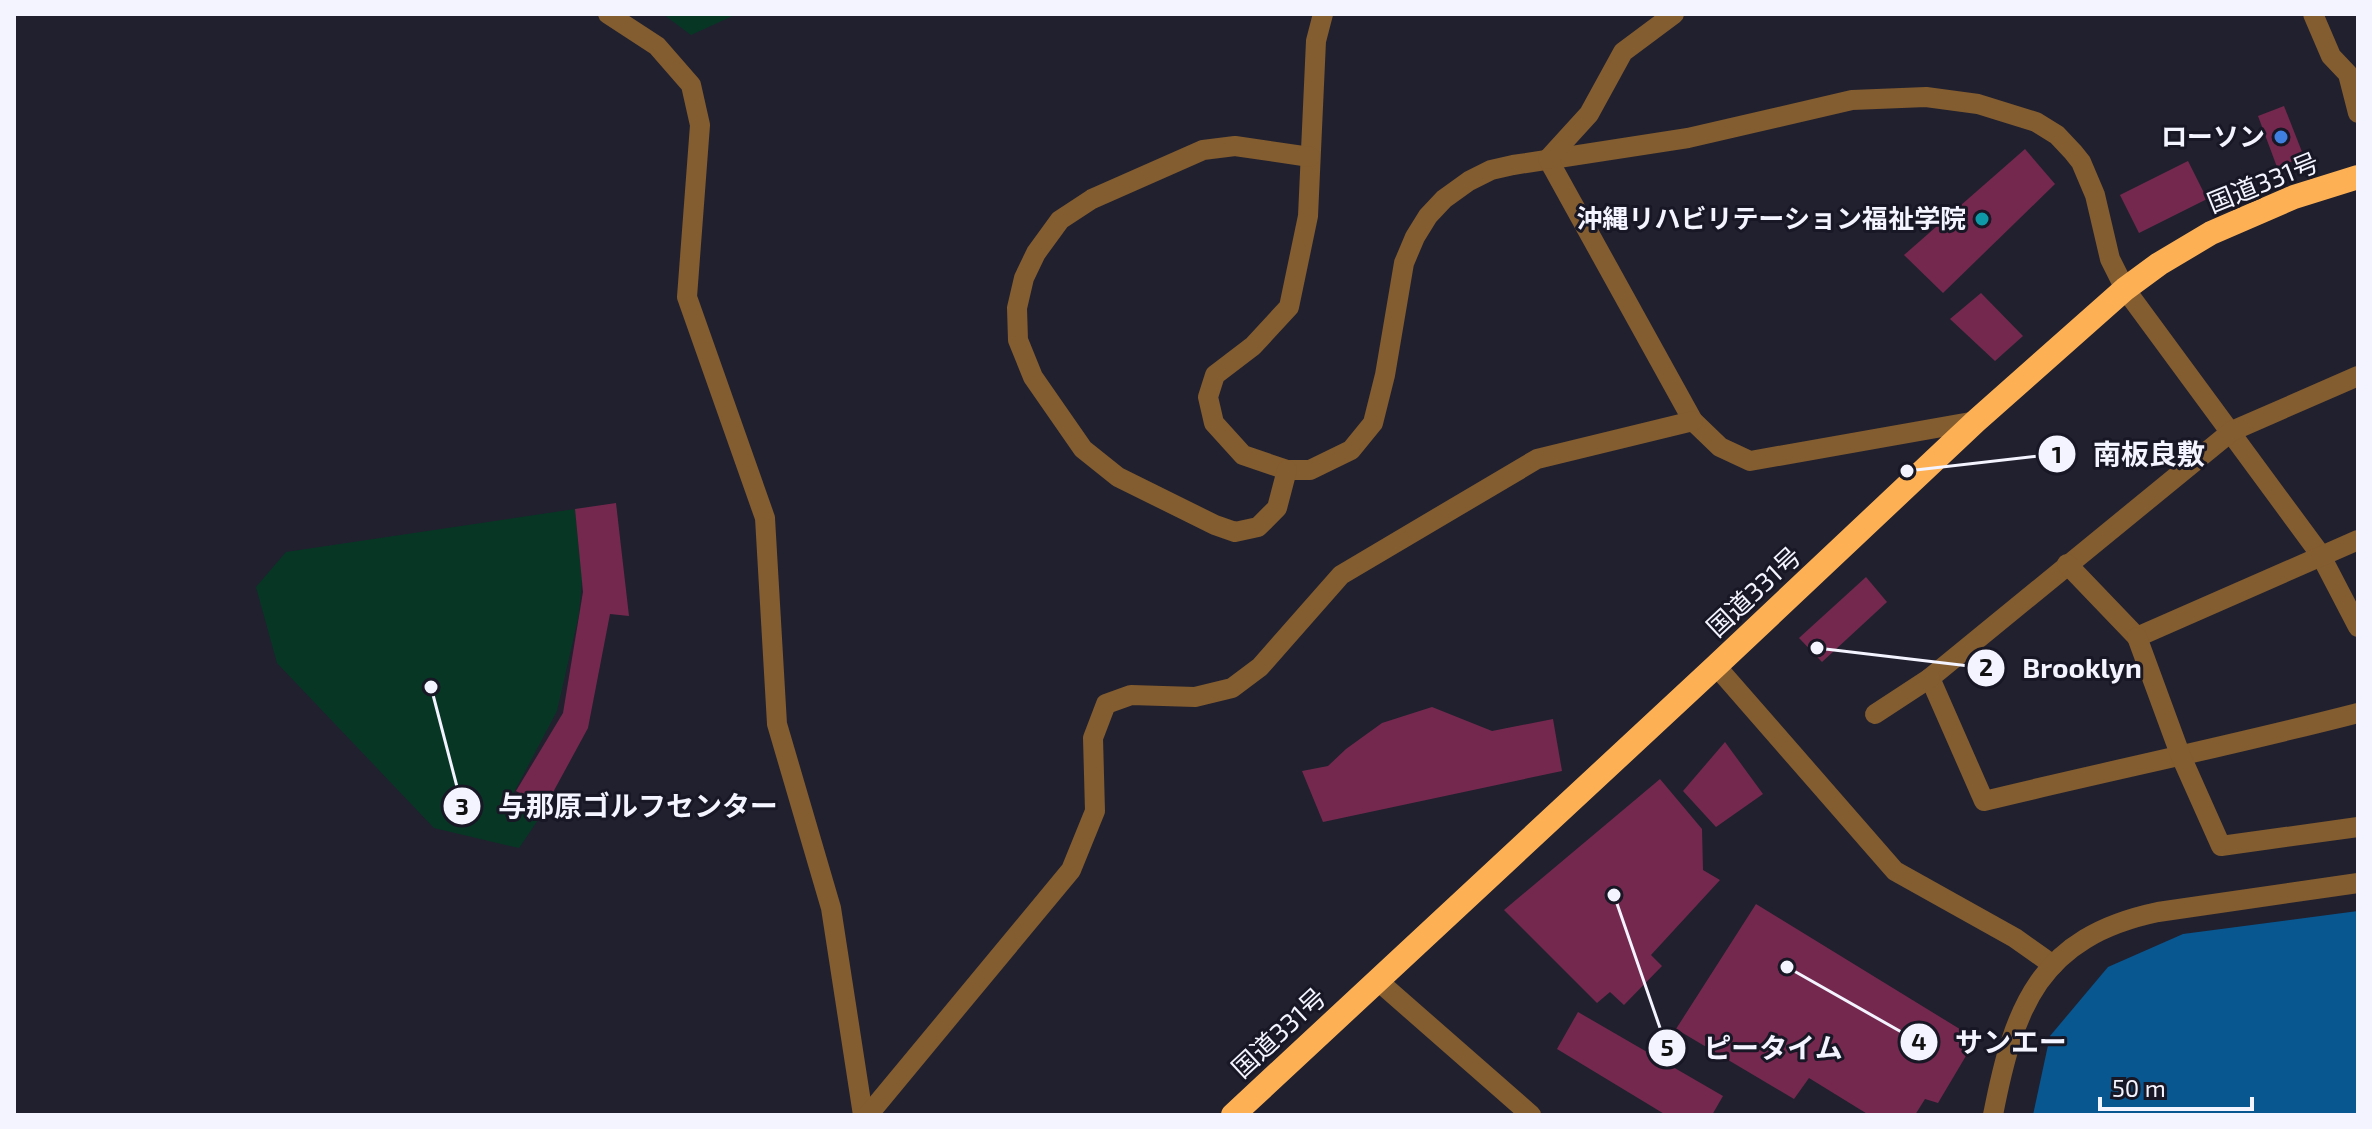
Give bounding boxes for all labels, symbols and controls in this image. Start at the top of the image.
place label: ローソン [2161,120,2265,151]
marker: ローソン [2272,128,2290,146]
street label: 国道331号 [2202,145,2323,218]
place label: 沖縄リハビリテーション福祉学院 [1577,202,1966,233]
marker: 沖縄リハビリテーション福祉学院 [1973,210,1991,228]
callout: 南板良敷 [2037,428,2221,480]
text: 南板良敷 [2093,436,2205,470]
text: 1 [2052,439,2062,468]
street label: 国道331号 [1700,540,1806,642]
callout: Brooklyn [1966,642,2157,694]
text: Brooklyn [2022,650,2142,684]
text: 2 [1979,652,1993,681]
callout: 与那原ゴルフセンター [442,780,794,832]
text: 与那原ゴルフセンター [498,788,778,822]
text: 3 [455,791,469,820]
street label: 国道331号 [1225,981,1331,1083]
callout: サンエー [1899,1016,2083,1068]
callout: ピータイム [1647,1022,1859,1074]
text: サンエー [1955,1024,2067,1058]
text: 4 [1911,1026,1927,1055]
text: ピータイム [1703,1030,1843,1064]
text: 5 [1660,1032,1674,1061]
scale bar [2100,1061,2252,1111]
text: 50 m [2112,1073,2166,1102]

